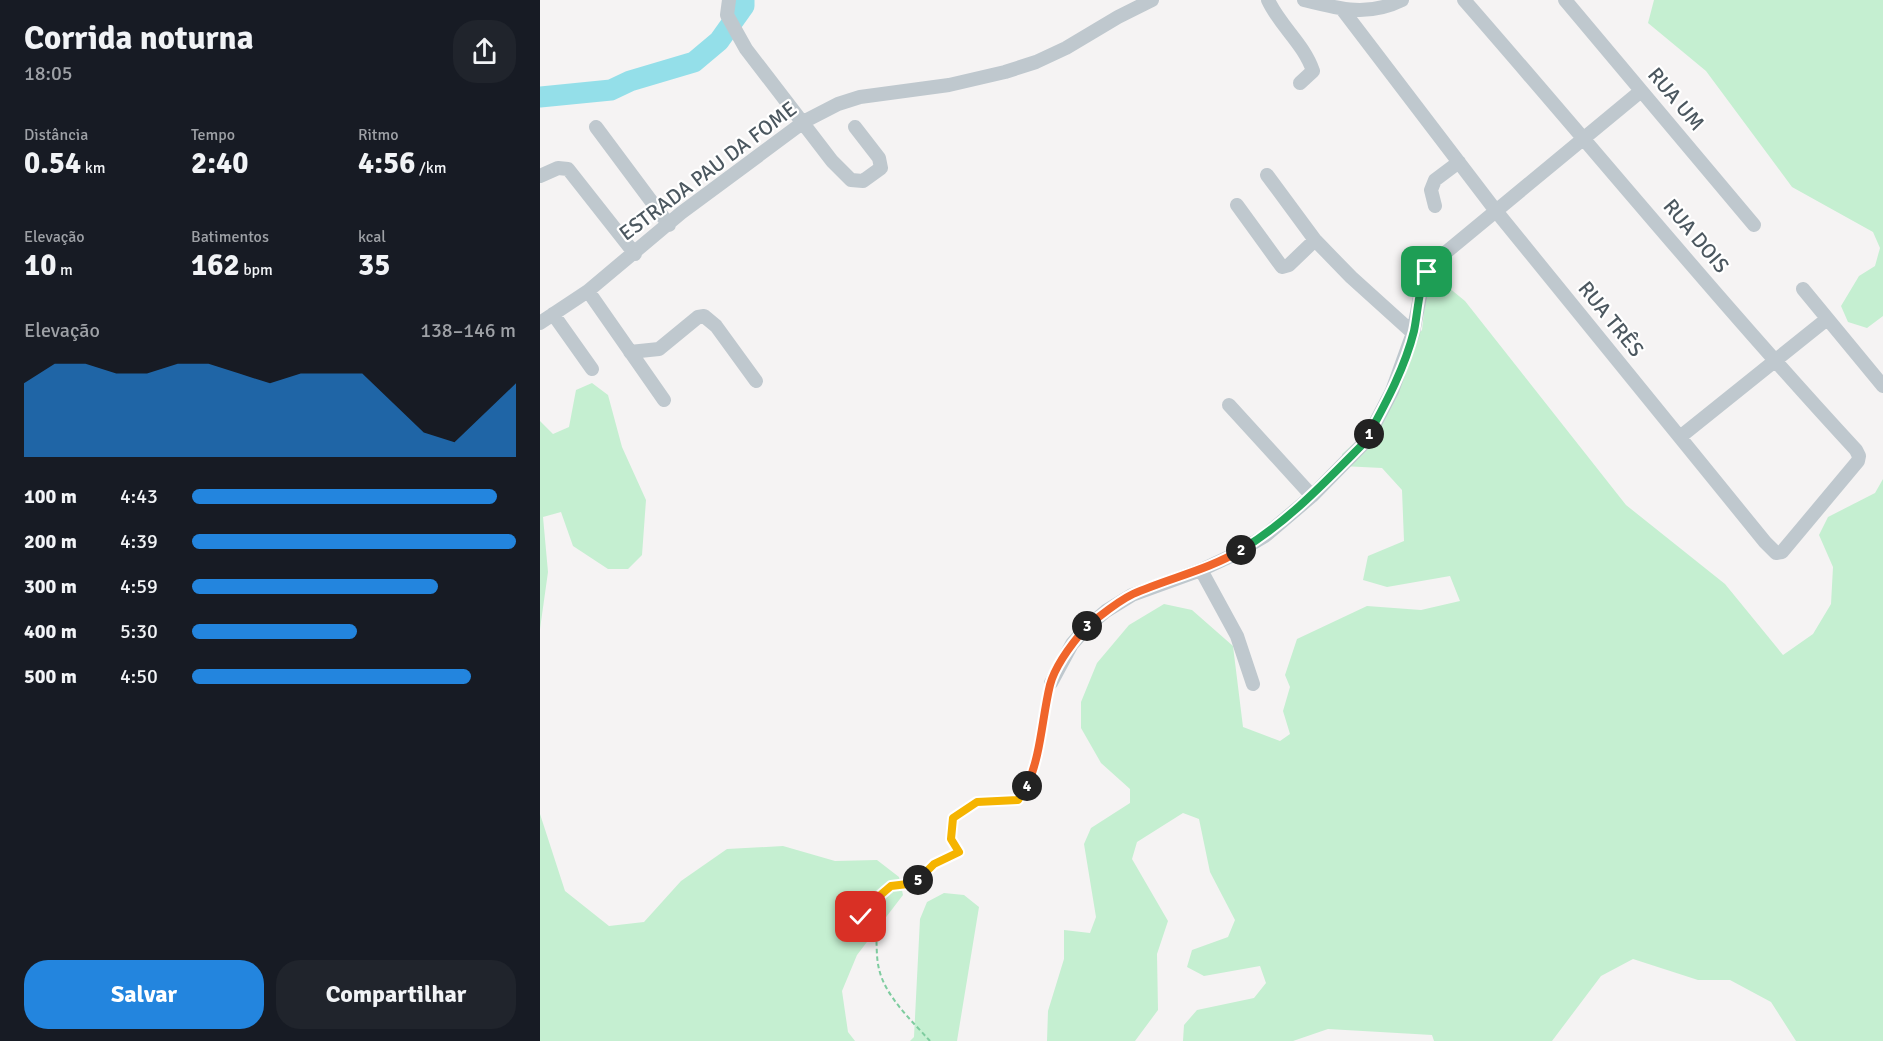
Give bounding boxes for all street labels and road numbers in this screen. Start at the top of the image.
street label: RUA UM [1642,62,1710,136]
street label: ESTRADA PAU DA FOME [614,96,802,246]
street label: RUA DOIS [1658,194,1734,278]
street label: RUA TRÊS [1573,276,1649,362]

